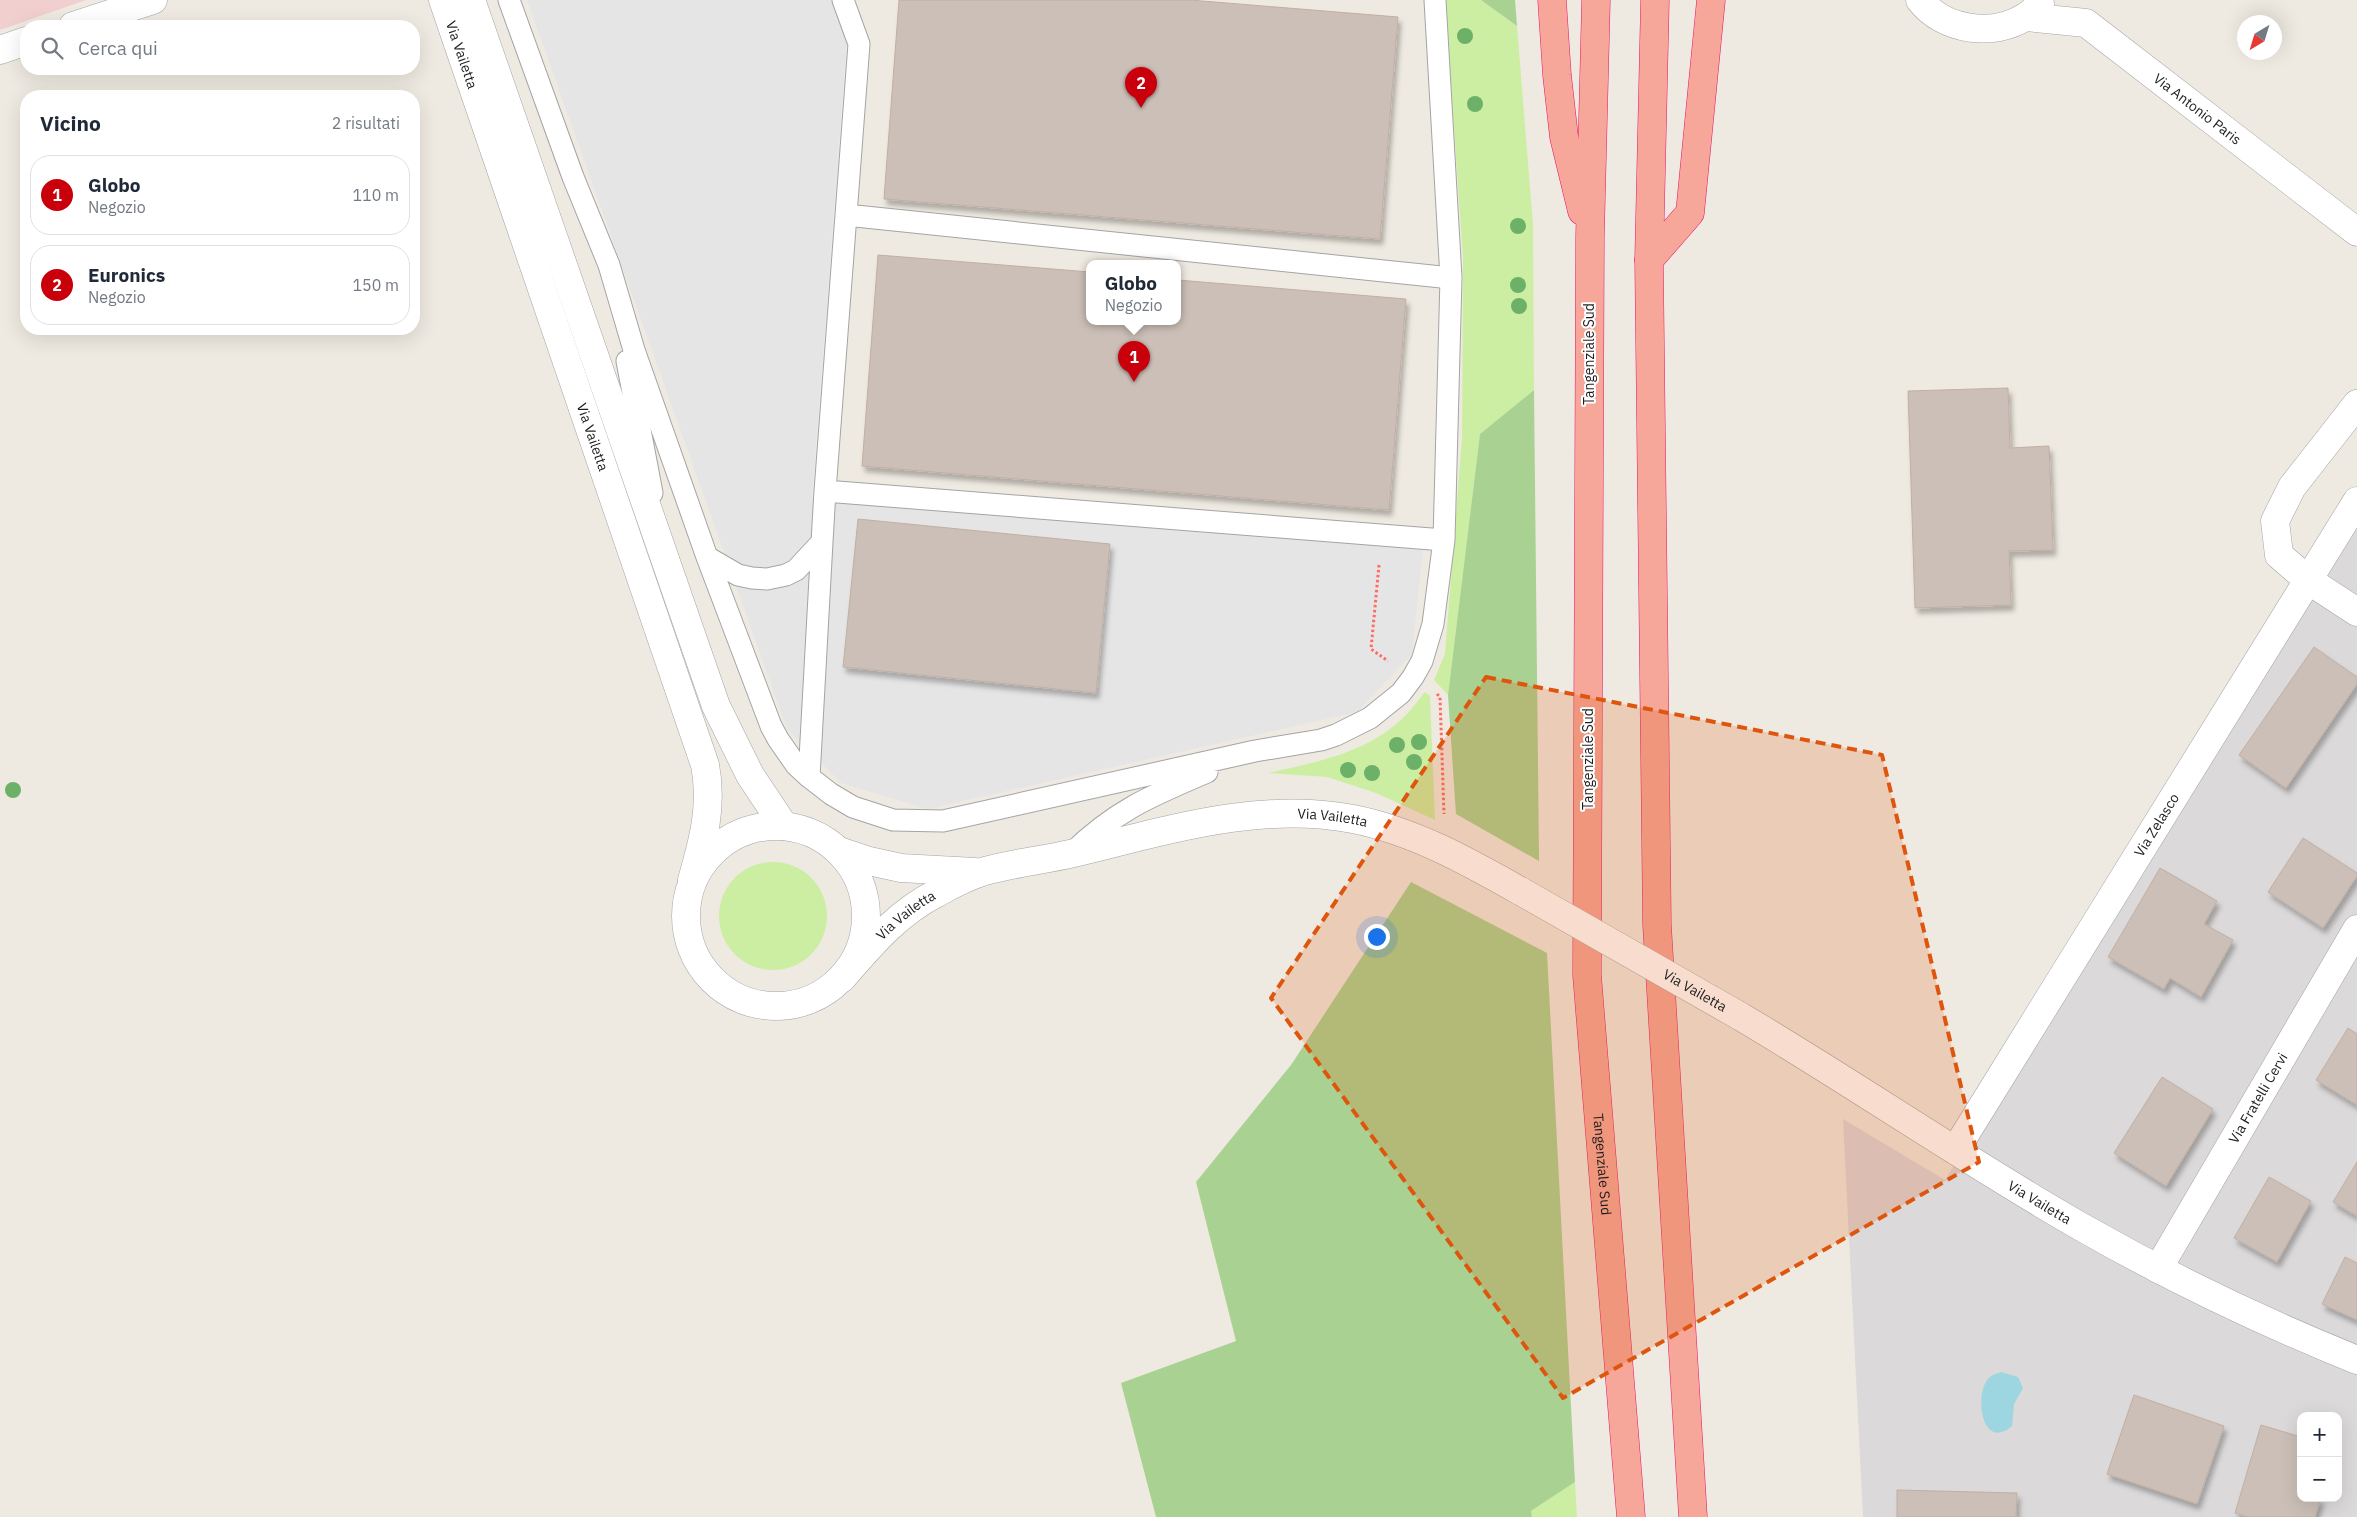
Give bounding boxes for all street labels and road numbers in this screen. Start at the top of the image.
street label: Via Vailetta [442,19,482,92]
street label: Via Antonio Paris [2150,69,2245,149]
street label: Tangenziale Sud [1580,303,1598,405]
street label: Via Vailetta [573,401,613,474]
street label: Tangenziale Sud [1579,708,1597,810]
street label: Via Zelasco [2130,790,2183,860]
street label: Via Vailetta [1297,805,1370,831]
street label: Via Vailetta [872,886,939,944]
street label: Via Vailetta [1660,965,1731,1016]
street label: Via Fratelli Cervi [2225,1050,2292,1147]
street label: Tangenziale Sud [1589,1113,1615,1216]
street label: Via Vailetta [2005,1177,2075,1228]

